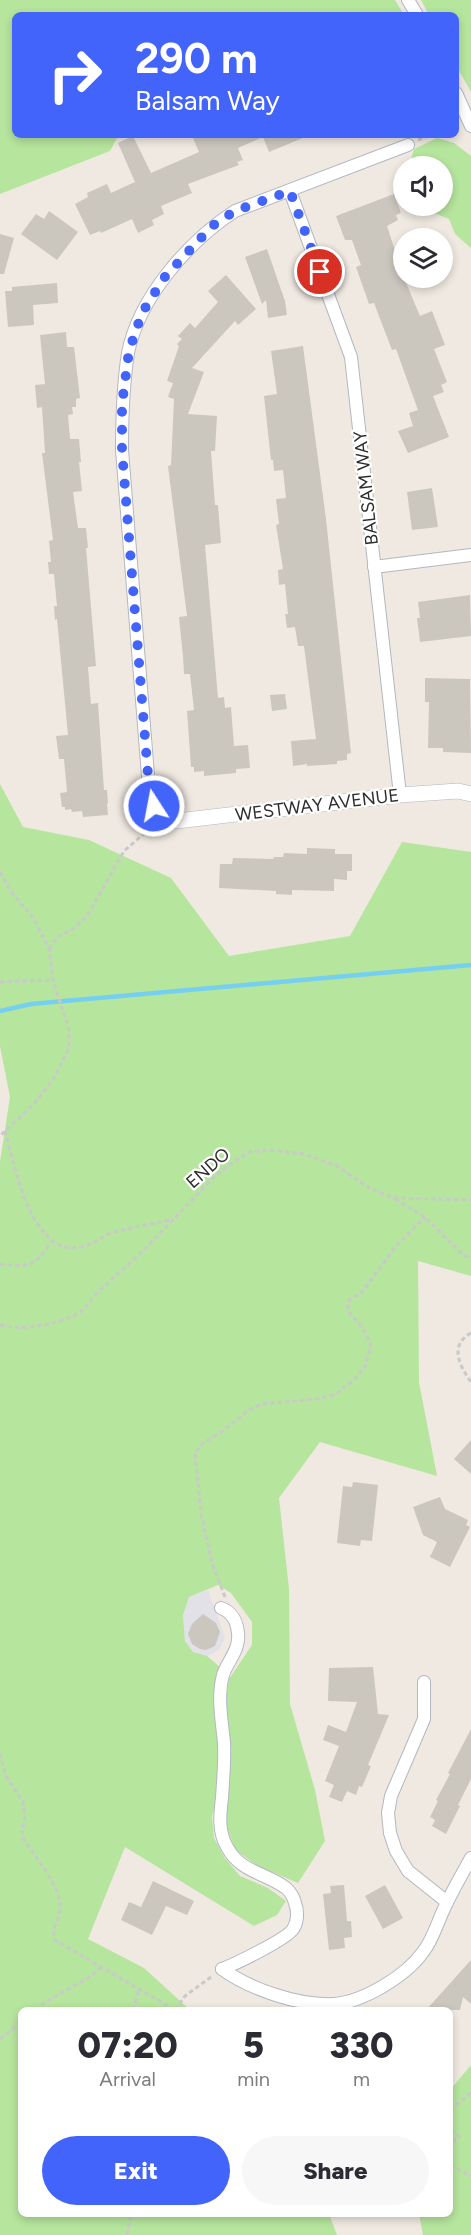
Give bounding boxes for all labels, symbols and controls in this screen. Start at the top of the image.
text: 290 m [135,33,258,84]
icon: right [36,36,114,114]
text: Balsam Way [135,84,280,117]
map controls [393,156,453,288]
button: sound [393,156,453,216]
button: layers [393,228,453,288]
pin [294,246,345,297]
icon: arrive [303,255,336,288]
street label: BALSAM WAY [349,430,383,546]
position arrow [122,774,186,838]
street label: WESTWAY AVENUE [234,784,400,826]
street label: ENDO [182,1143,234,1193]
text: 07:20 [78,2024,178,2067]
text: 5 [243,2024,264,2067]
text: 330 [330,2024,393,2067]
text: Arrival [99,2067,156,2091]
text: min [237,2067,270,2091]
text: m [353,2067,370,2091]
button: Exit [42,2136,230,2205]
button: Share [242,2136,429,2205]

